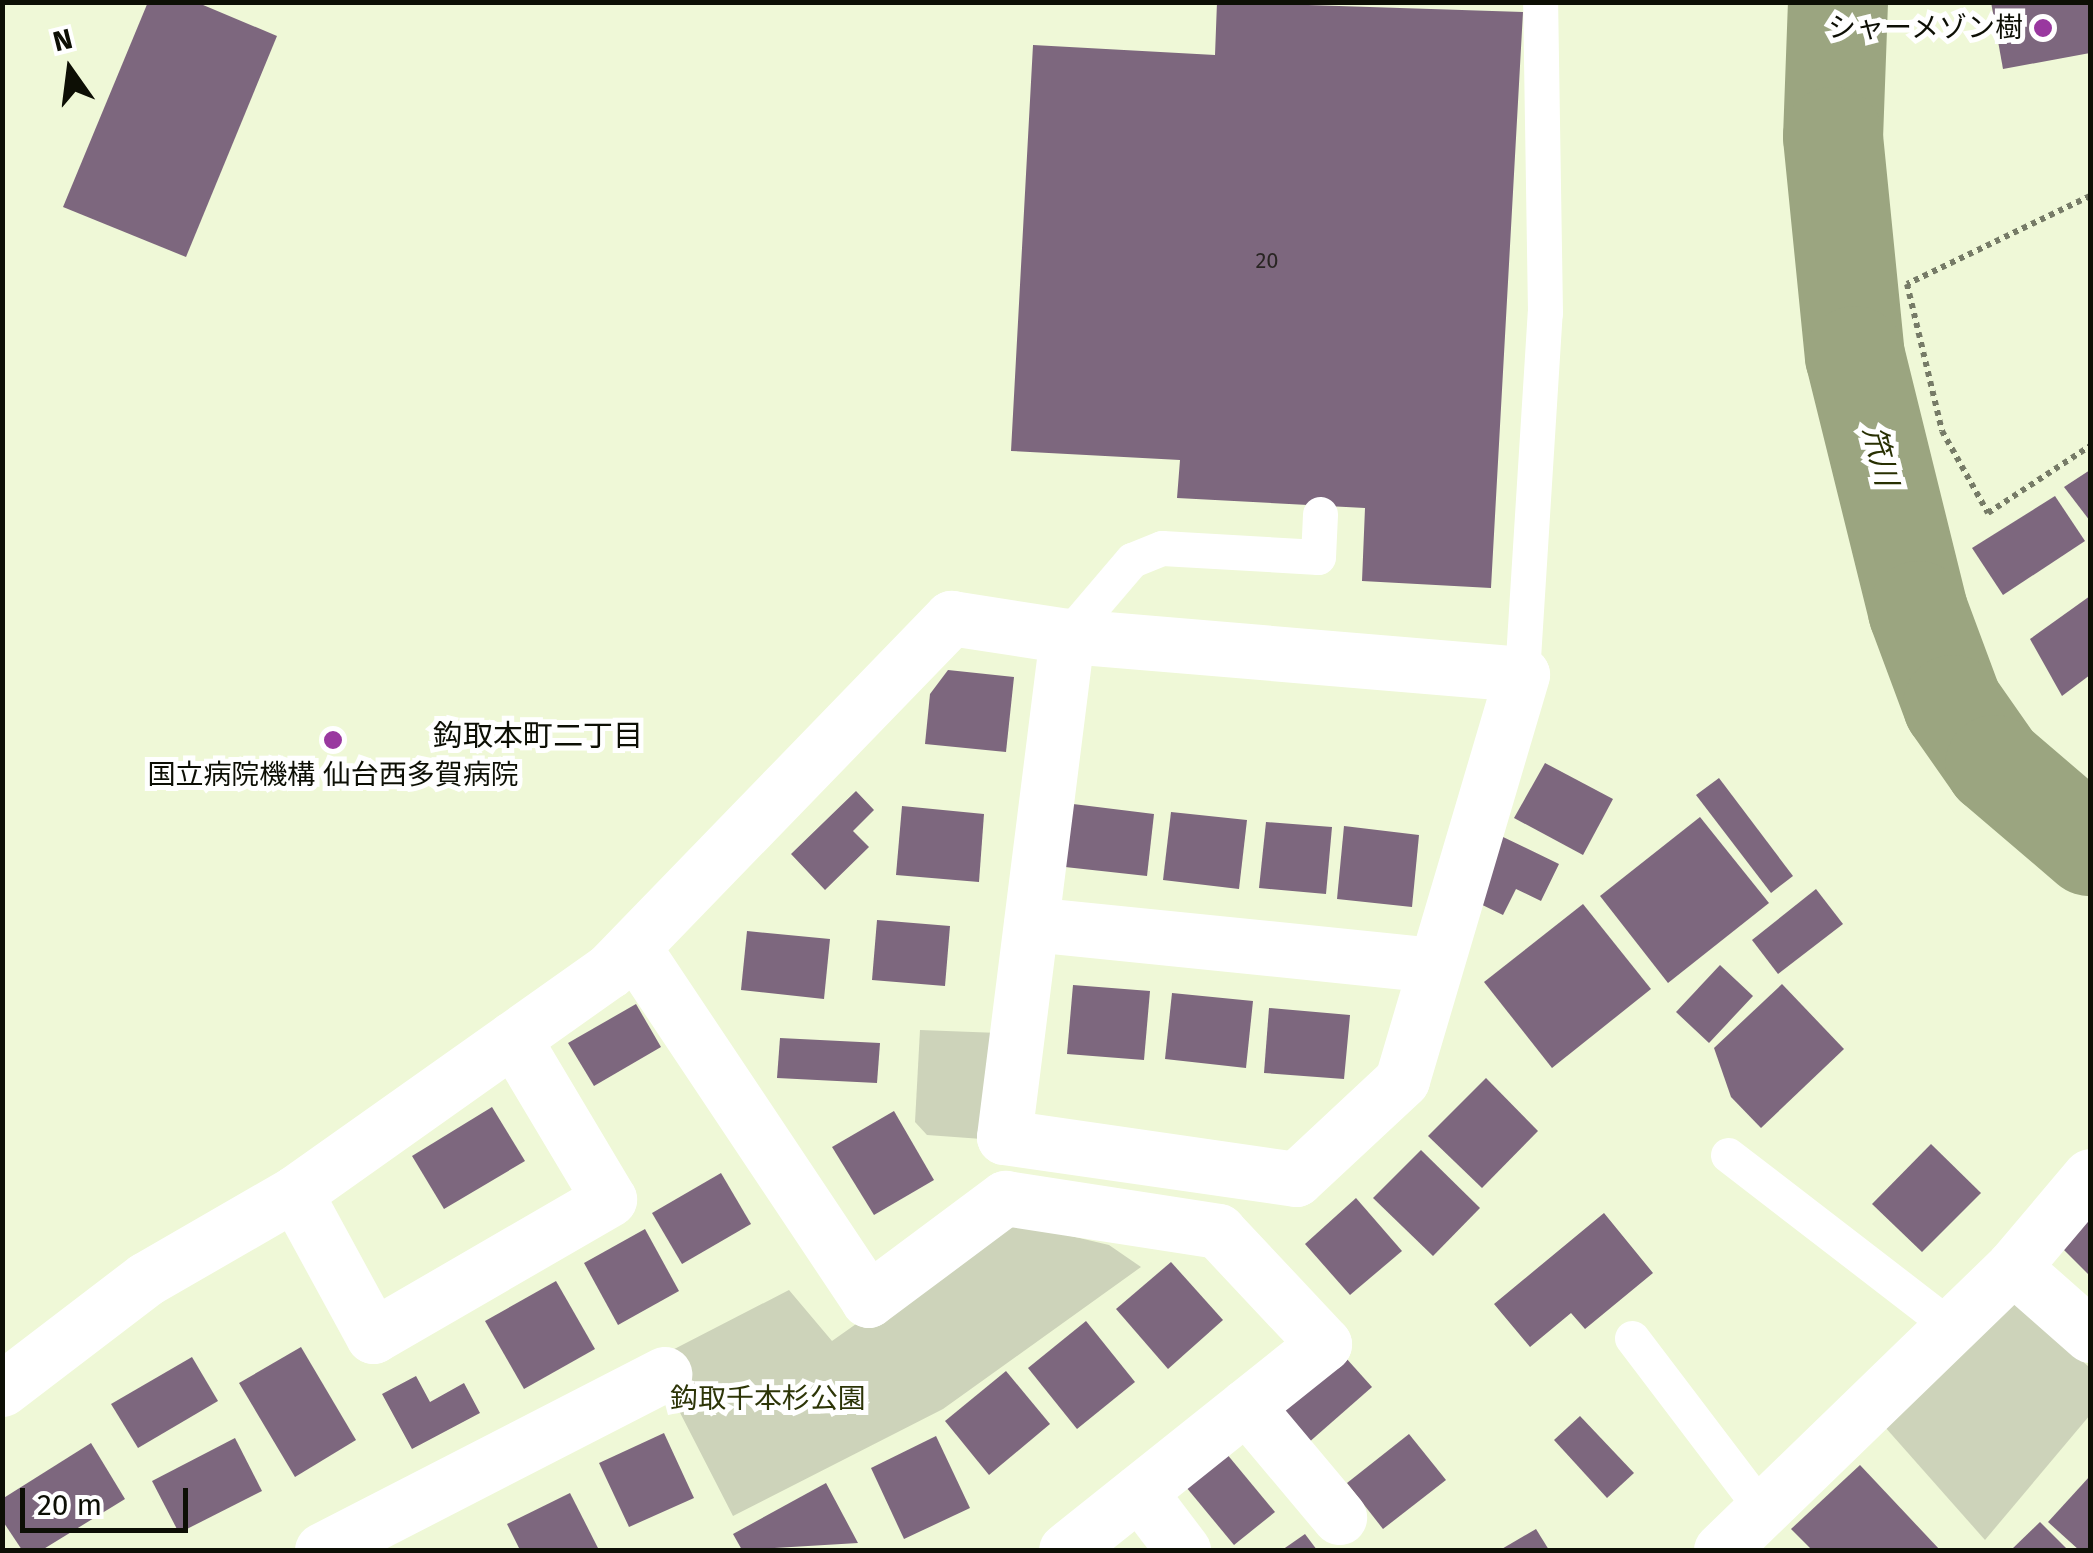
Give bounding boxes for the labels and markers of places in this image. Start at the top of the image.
place label: シャーメゾン樹 [1827,11,2023,45]
marker: シャーメゾン樹 [2032,17,2054,39]
marker: 国立病院機構 仙台西多賀病院 [320,727,346,753]
place label: 国立病院機構 仙台西多賀病院 [147,758,519,792]

